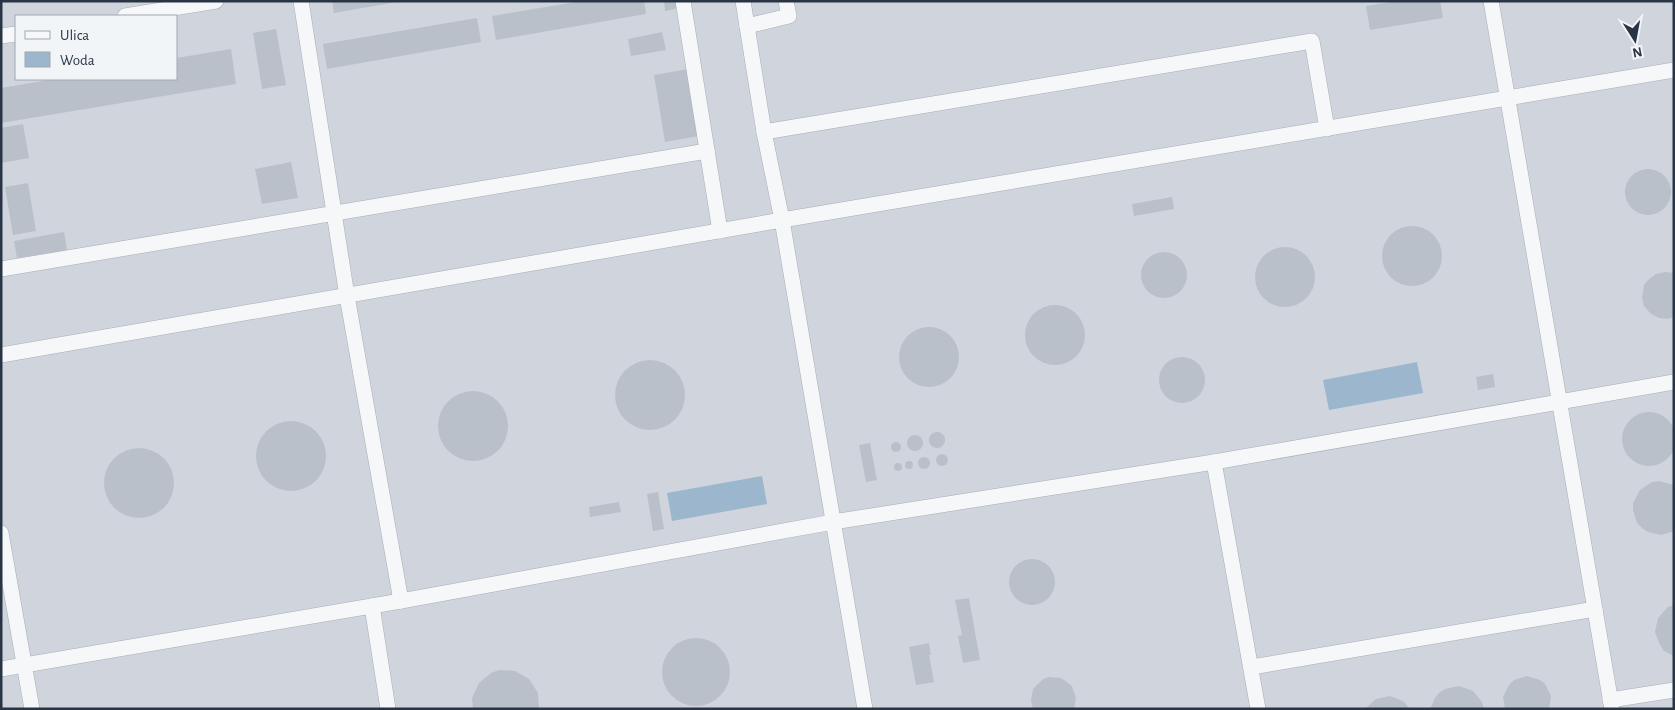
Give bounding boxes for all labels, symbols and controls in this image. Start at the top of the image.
legend [15,15,178,80]
north arrow [1610,15,1660,65]
text: Ulica [60,28,89,43]
text: N [1631,44,1643,60]
text: Woda [60,53,95,68]

